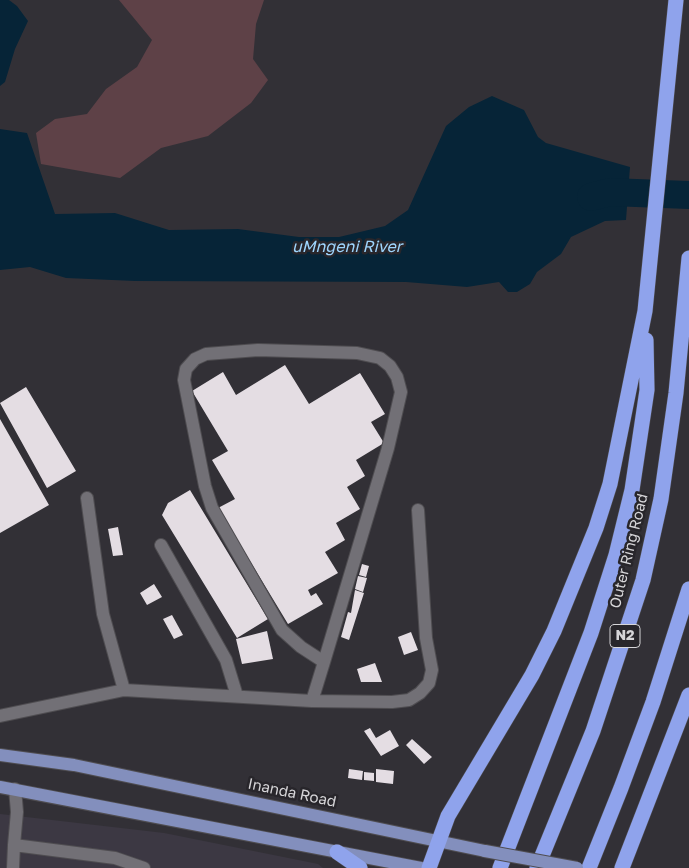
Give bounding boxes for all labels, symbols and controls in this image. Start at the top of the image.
water label: uMngeni River [292,237,402,257]
street label: Outer Ring Road [606,492,652,610]
road number: N2 [610,624,640,648]
street label: Inanda Road [246,775,338,811]

